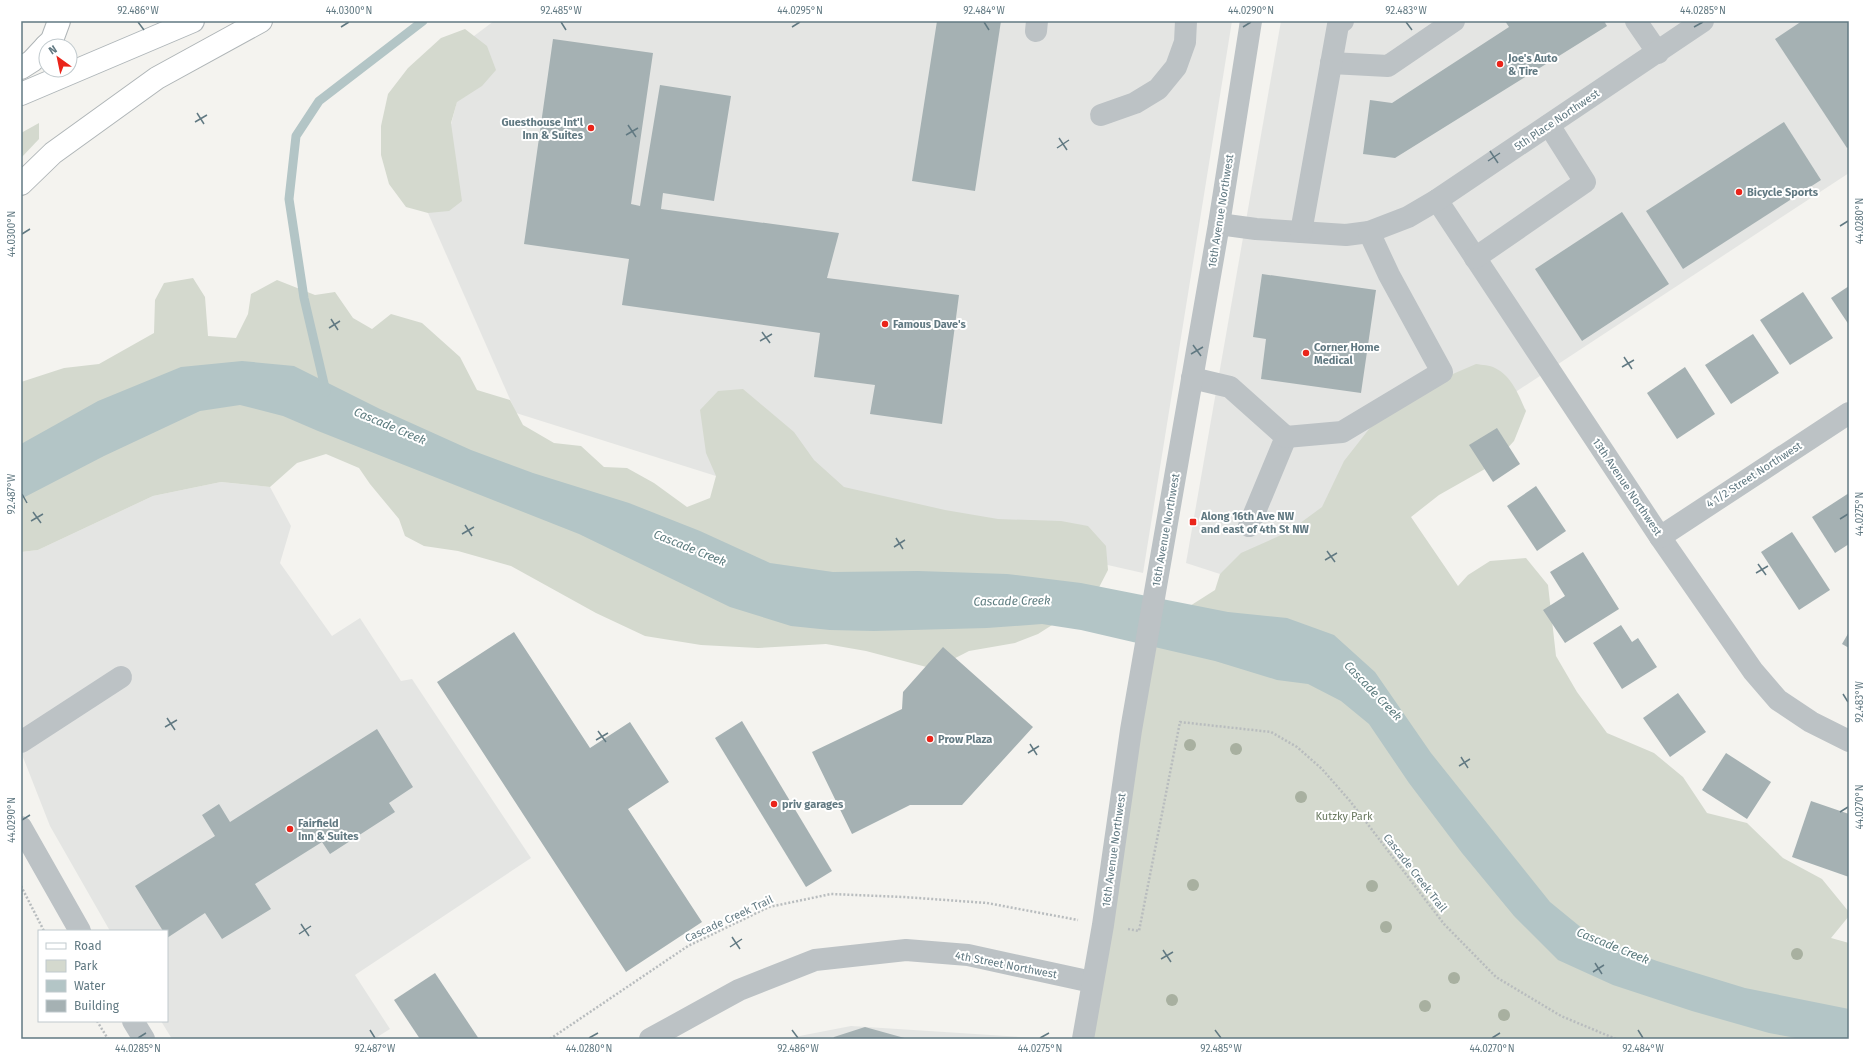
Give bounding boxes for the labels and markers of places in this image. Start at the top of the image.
place label: Joe's Auto & Tire [1507,52,1558,78]
marker: Joe's Auto & Tire [1495,59,1505,69]
place label: Guesthouse Int'l Inn & Suites [501,116,584,142]
marker: Guesthouse Int'l Inn & Suites [586,123,596,133]
place label: Bicycle Sports [1747,186,1819,199]
marker: Bicycle Sports [1734,187,1744,197]
place label: Famous Dave's [893,318,967,331]
marker: Famous Dave's [880,319,890,329]
place label: Corner Home Medical [1314,341,1380,367]
marker: Corner Home Medical [1301,348,1311,358]
place label: Along 16th Ave NW and east of 4th St NW [1200,510,1309,536]
marker: Along 16th Ave NW and east of 4th St NW [1188,517,1198,527]
place label: Prow Plaza [938,733,992,746]
marker: Prow Plaza [925,734,935,744]
place label: priv garages [782,798,844,811]
marker: priv garages [769,799,779,809]
place label: Fairfield Inn & Suites [298,817,359,843]
marker: Fairfield Inn & Suites [285,824,295,834]

